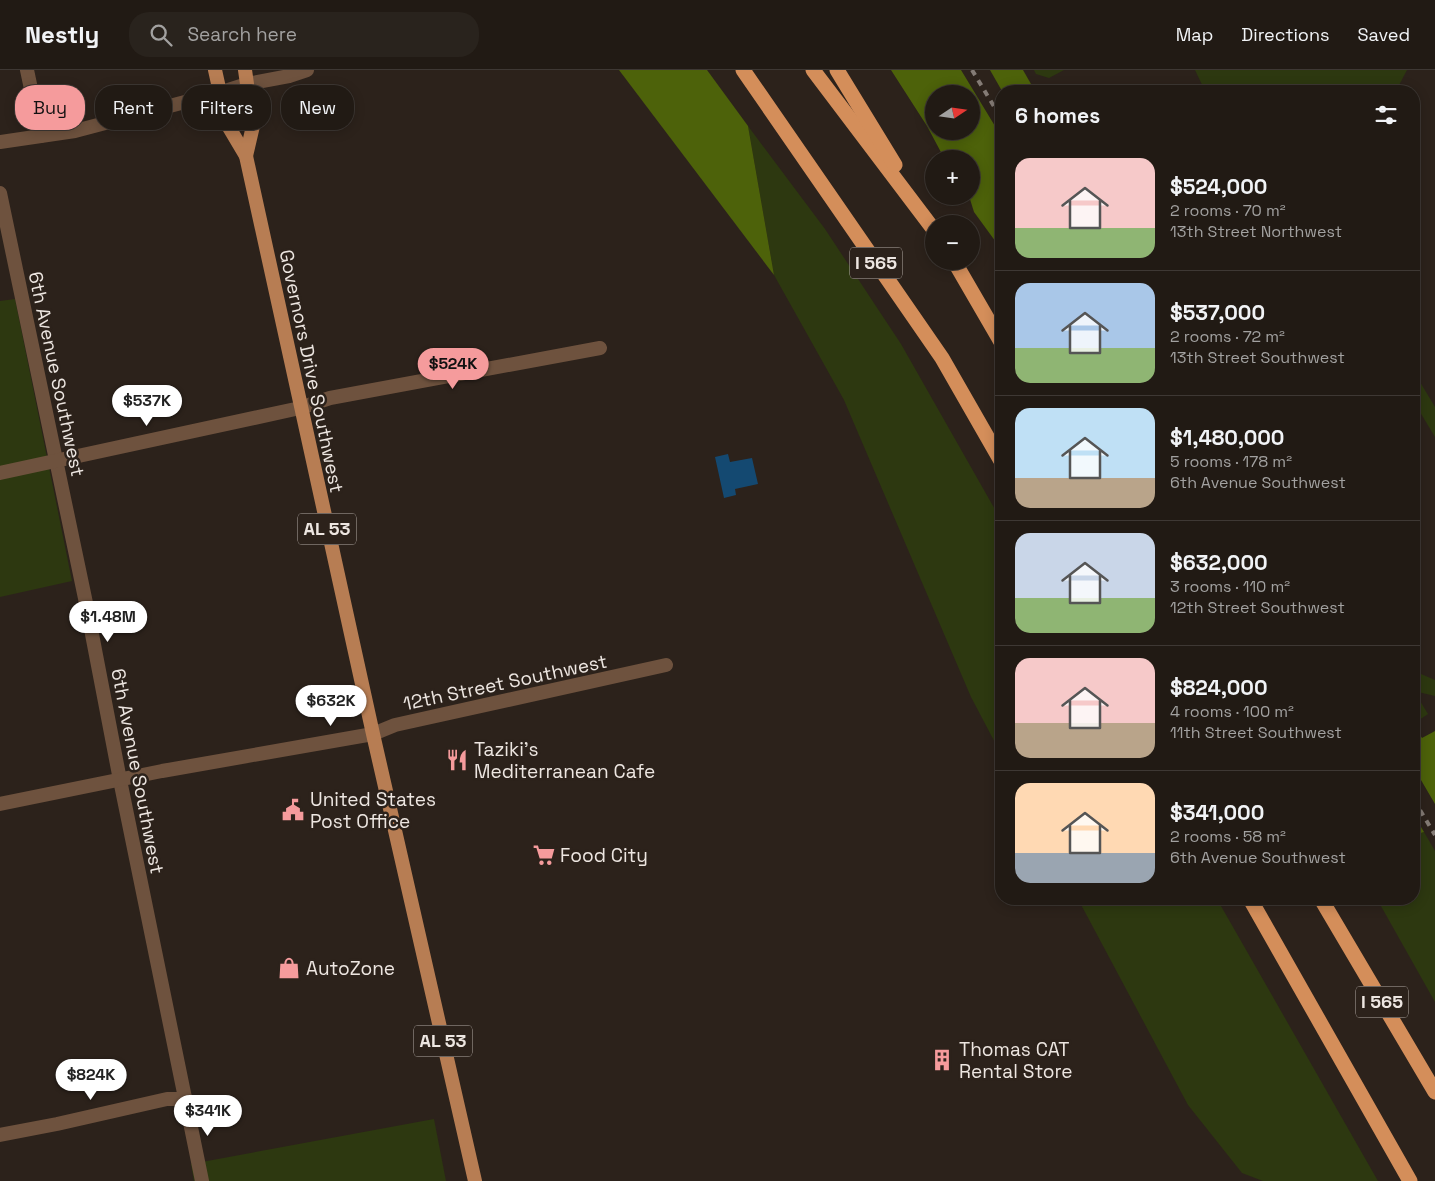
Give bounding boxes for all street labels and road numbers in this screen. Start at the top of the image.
street label: Governors Drive Southwest [274,247,350,495]
road number: I 565 [850,248,902,278]
street label: 6th Avenue Southwest [23,269,90,479]
road number: AL 53 [298,514,356,544]
street label: 12th Street Southwest [401,649,609,716]
street label: 6th Avenue Southwest [105,666,170,876]
road number: I 565 [1356,986,1408,1018]
road number: AL 53 [414,1026,472,1056]

